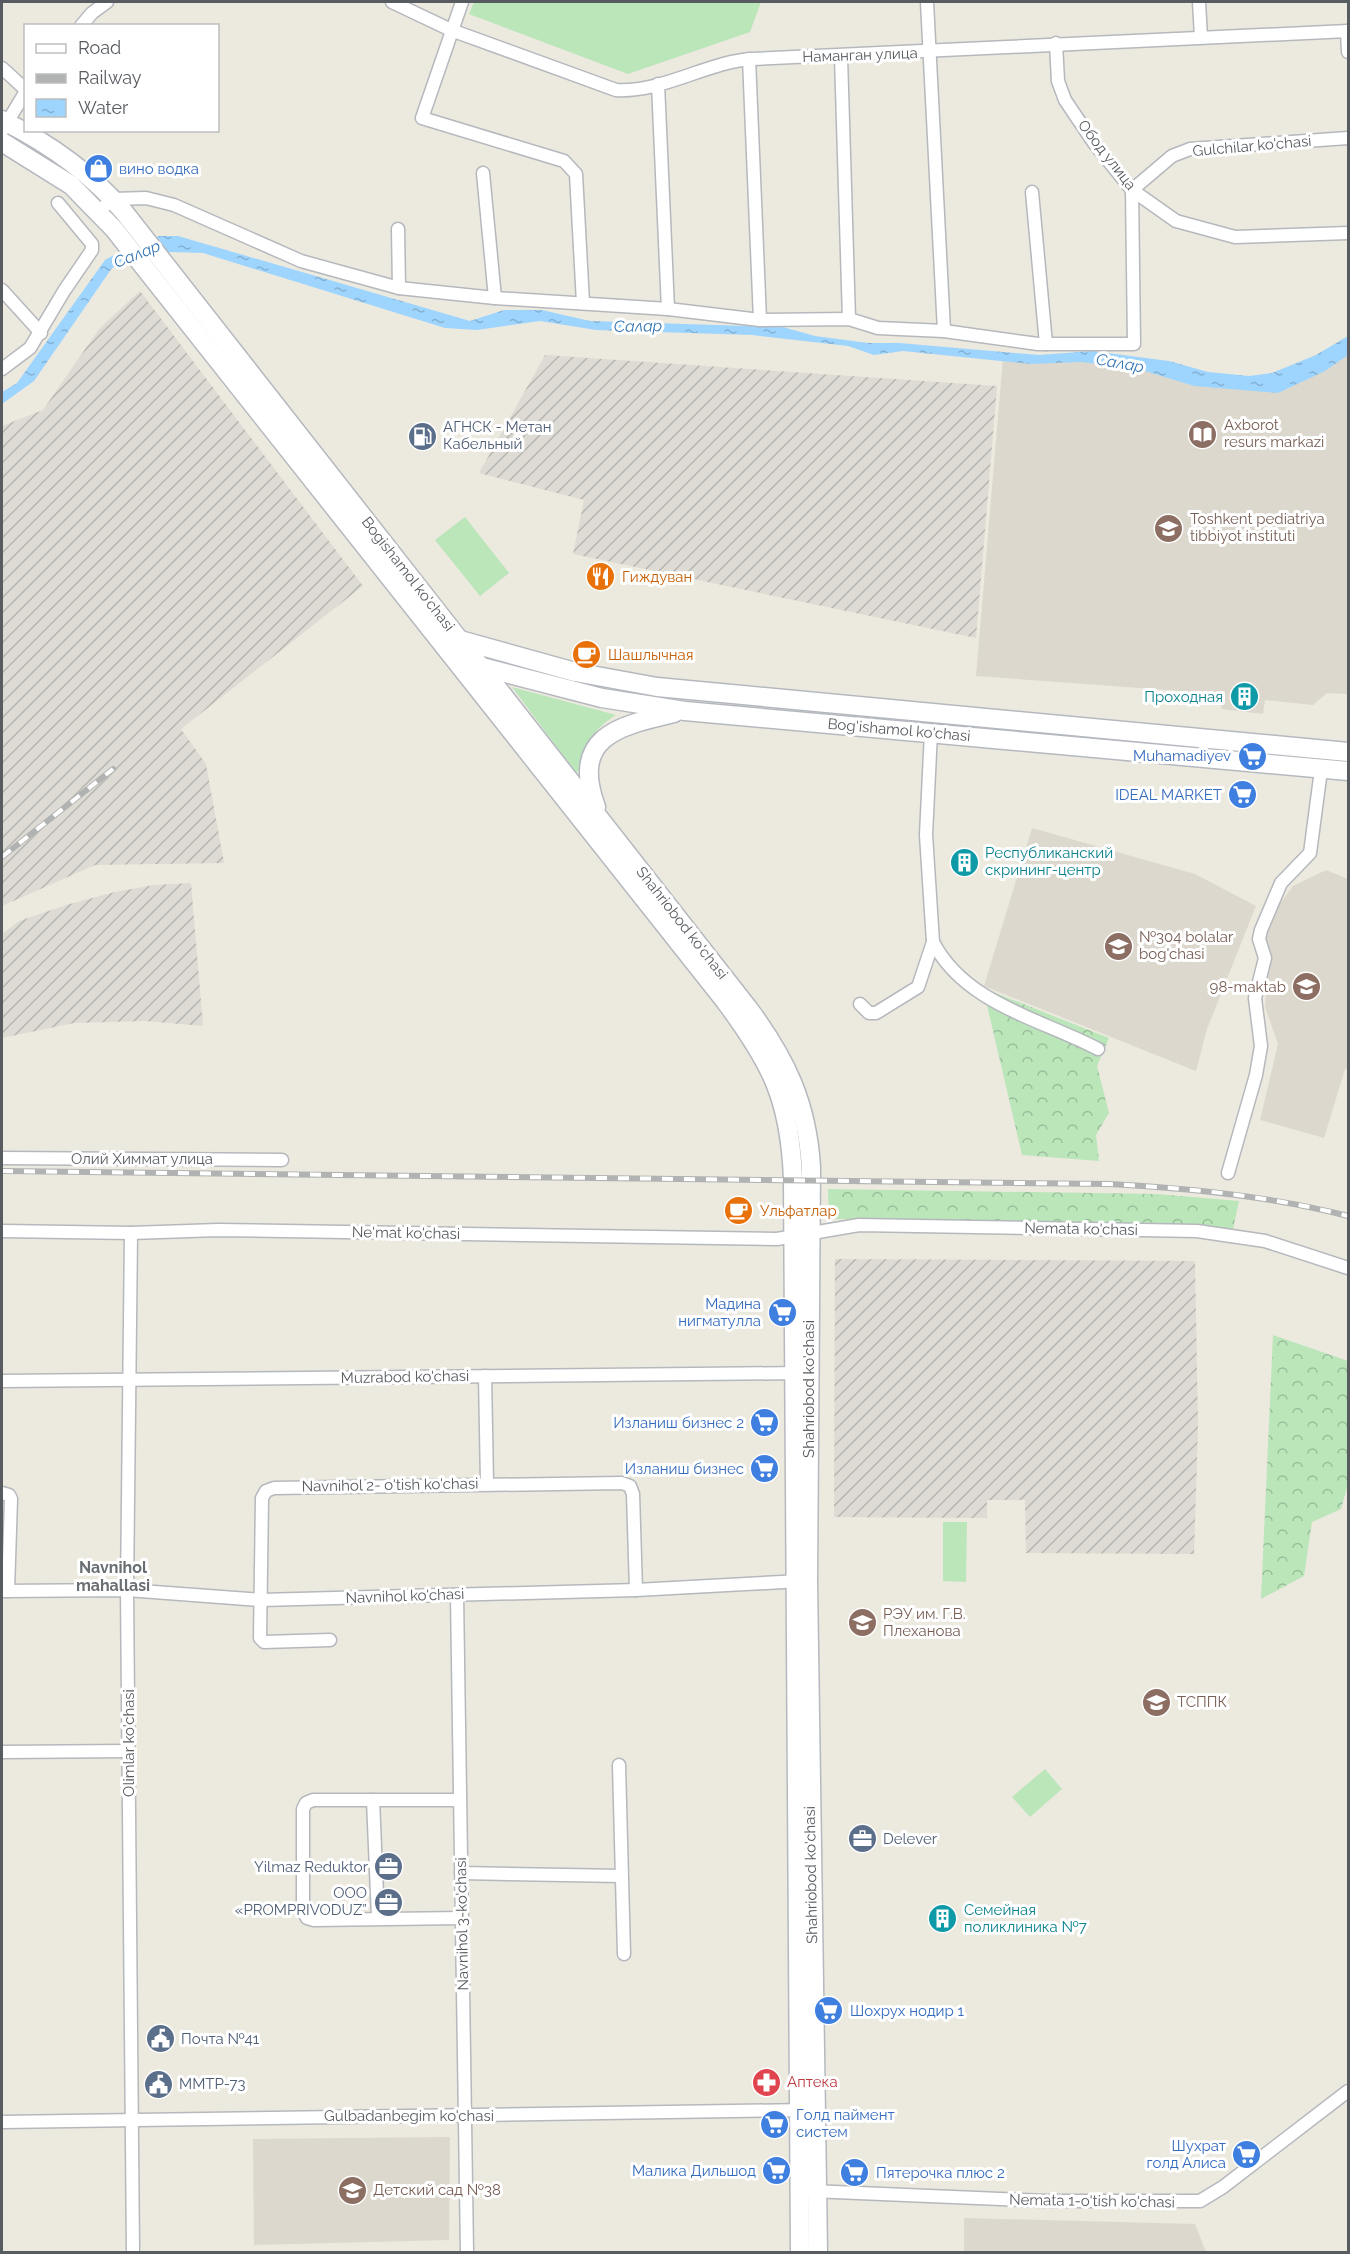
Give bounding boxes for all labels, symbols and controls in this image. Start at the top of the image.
legend [24,24,219,132]
text: Road [78,37,121,58]
street label: Наманган улица [802,44,918,66]
text: Railway [78,67,142,88]
text: Water [78,97,129,118]
street label: Обод улица [1074,116,1140,194]
street label: Gulchilar ko'chasi [1192,132,1312,160]
shop icon: вино водка [82,153,114,185]
place label: вино водка [119,160,199,178]
water label: Салар [111,236,163,272]
water label: Салар [614,316,662,336]
water label: Салар [1094,349,1146,377]
place label: Axborot resurs markazi [1224,416,1324,451]
place label: АГНСК - Метан Кабельный [443,418,551,453]
library icon: Axborot resurs markazi [1187,418,1219,450]
fuel station icon: АГНСК - Метан Кабельный [406,420,438,452]
place label: Toshkent pediatriya tibbiyot instituti [1190,510,1325,545]
school or university icon: Toshkent pediatriya tibbiyot instituti [1153,512,1185,544]
street label: Bogishamol ko'chasi [358,513,458,635]
restaurant icon: Гиждуван [585,561,617,593]
place label: Гиждуван [622,568,692,586]
cafe icon: Шашлычная [571,639,603,671]
place label: Шашлычная [608,646,694,664]
building icon: Проходная [1228,681,1260,713]
place label: Проходная [1144,688,1223,706]
street label: Bog'ishamol ko'chasi [827,715,971,745]
supermarket icon: Muhamadiyev [1236,740,1268,772]
place label: Muhamadiyev [1133,747,1231,765]
supermarket icon: IDEAL MARKET [1227,779,1259,811]
place label: IDEAL MARKET [1115,786,1222,804]
place label: Республиканский скрининг-центр [985,844,1113,879]
building icon: Республиканский скрининг-центр [948,846,980,878]
street label: Shahriobod ko'chasi [632,863,732,983]
place label: №304 bolalar bog'chasi [1139,928,1234,963]
school or university icon: №304 bolalar bog'chasi [1102,930,1134,962]
school or university icon: 98-maktab [1291,971,1323,1003]
place label: 98-maktab [1210,978,1286,996]
street label: Олий Химмат улица [71,1150,213,1168]
cafe icon: Ульфатлар [723,1195,755,1227]
place label: Ульфатлар [760,1202,837,1220]
street label: Nemata ko'chasi [1024,1219,1138,1239]
street label: Ne'mat ko'chasi [352,1223,460,1243]
place label: Мадина нигматулла [678,1295,761,1330]
supermarket icon: Мадина нигматулла [766,1297,798,1329]
street label: Shahriobod ko'chasi [800,1320,818,1458]
street label: Muzrabod ko'chasi [341,1367,469,1387]
supermarket icon: Изланиш бизнес 2 [749,1407,781,1439]
place label: Изланиш бизнес 2 [613,1414,744,1432]
supermarket icon: Изланиш бизнес [749,1453,781,1485]
place label: Изланиш бизнес [625,1460,744,1478]
street label: Navnihol 2- o'tish ko'chasi [302,1474,478,1496]
district label: Navnihol mahallasi [76,1558,150,1595]
street label: Navnihol ko'chasi [345,1585,465,1607]
place label: РЭУ им. Г.В. Плеханова [883,1605,966,1640]
school or university icon: РЭУ им. Г.В. Плеханова [846,1607,878,1639]
school or university icon: ТСППК [1140,1686,1172,1718]
street label: Olimlar ko'chasi [120,1689,138,1797]
place label: ТСППК [1177,1693,1227,1711]
street label: Shahriobod ko'chasi [801,1806,821,1944]
office icon: Delever [846,1823,878,1855]
place label: Delever [883,1830,938,1848]
office icon: Yilmaz Reduktor [373,1851,405,1883]
street label: Navnihol 3-ko'chasi [452,1857,472,1991]
place label: Yilmaz Reduktor [254,1858,369,1876]
place label: ООО «PROMPRIVODUZ” [235,1884,367,1919]
office icon: ООО «PROMPRIVODUZ” [372,1886,404,1918]
place label: Cемейная поликлиника №7 [964,1901,1087,1936]
building icon: Cемейная поликлиника №7 [927,1903,959,1935]
supermarket icon: Шохрух нодир 1 [813,1995,845,2027]
place label: Шохрух нодир 1 [850,2002,965,2020]
public building icon: Почта №41 [144,2023,176,2055]
place label: Почта №41 [181,2030,260,2048]
pharmacy icon: Аптека [750,2066,782,2098]
public building icon: MMTP-73 [142,2068,174,2100]
place label: Аптека [787,2073,838,2091]
place label: MMTP-73 [179,2075,246,2093]
place label: Голд паймент систем [796,2106,895,2141]
street label: Gulbadanbegim ko'chasi [324,2107,494,2125]
supermarket icon: Голд паймент систем [759,2108,791,2140]
place label: Шухрат голд Алиса [1146,2137,1226,2172]
supermarket icon: Шухрат голд Алиса [1231,2139,1263,2171]
supermarket icon: Малика Дильшод [761,2155,793,2187]
supermarket icon: Пятерочка плюс 2 [839,2157,871,2189]
place label: Малика Дильшод [632,2162,756,2180]
place label: Пятерочка плюс 2 [876,2164,1005,2182]
school or university icon: Детский сад №38 [336,2174,368,2206]
place label: Детский сад №38 [373,2181,501,2199]
street label: Nemata 1-o'tish ko'chasi [1009,2191,1175,2211]

